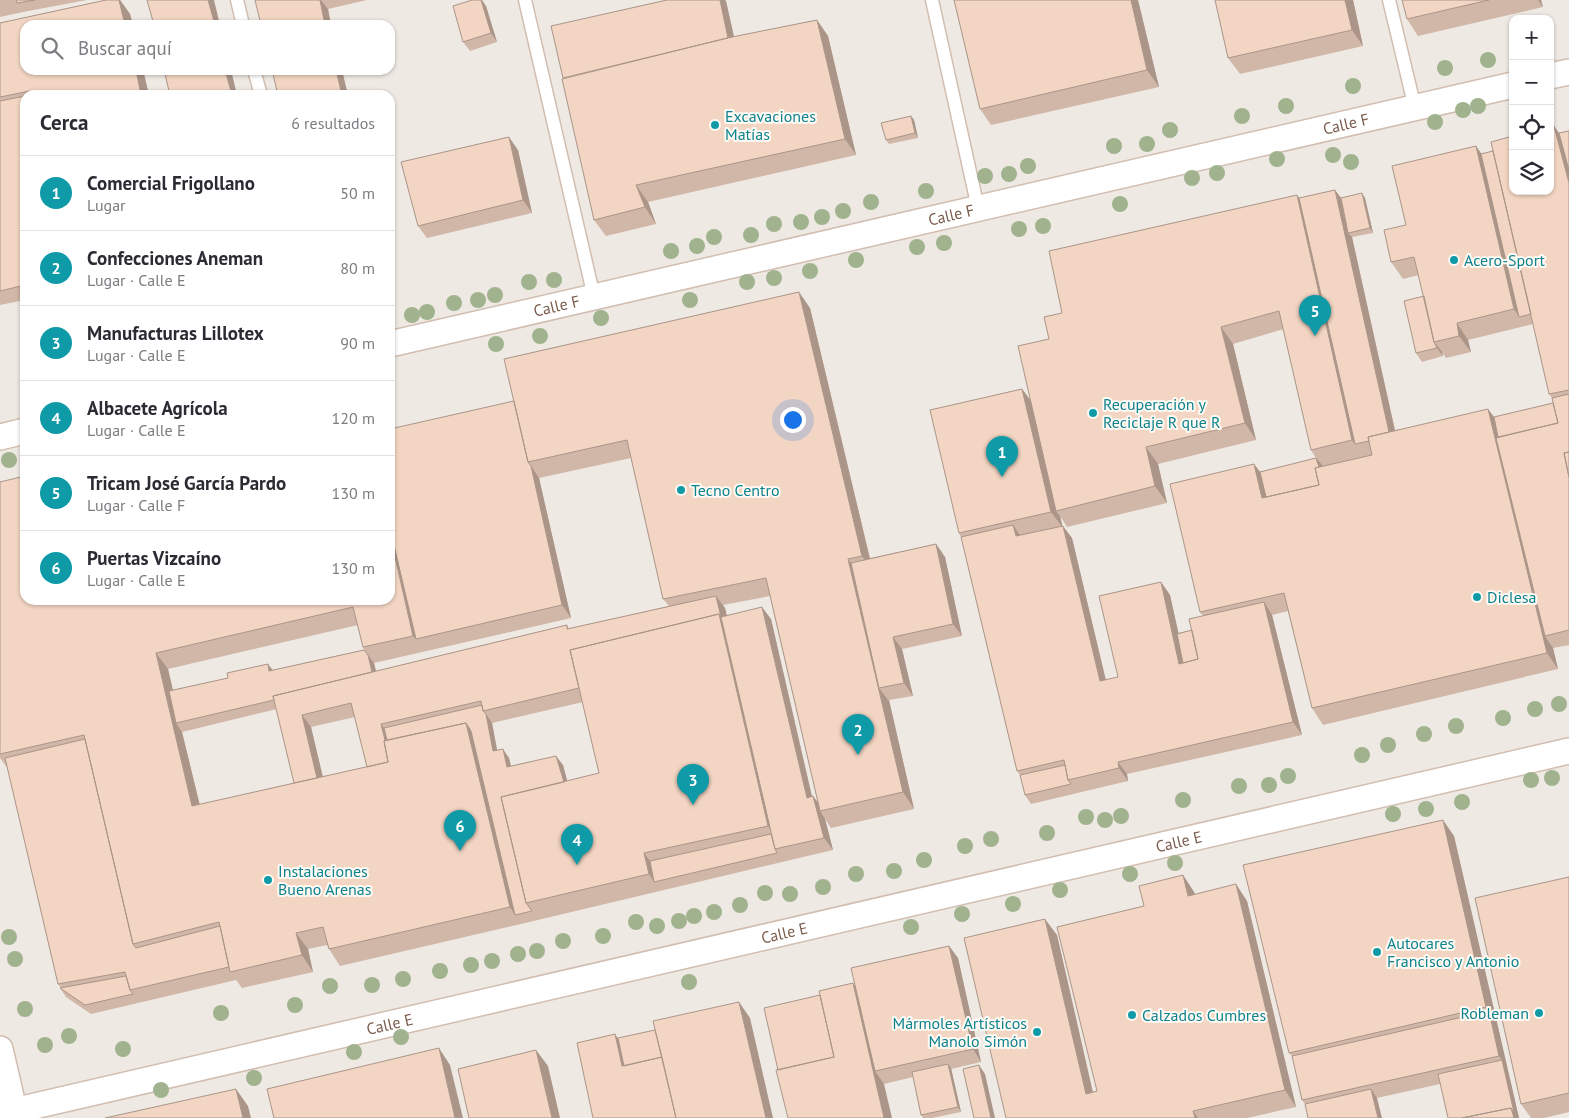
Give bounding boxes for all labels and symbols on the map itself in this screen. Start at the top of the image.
place label: Excavaciones Matías [725,106,816,144]
street label: Calle F [1321,109,1371,139]
marker: Excavaciones Matías [709,119,721,131]
street label: Calle F [926,200,976,230]
place label: Acero-Sport [1464,250,1546,270]
marker: Acero-Sport [1448,254,1460,266]
street label: Calle F [532,291,582,321]
pin: 5 [1299,295,1331,336]
place label: Recuperación y Reciclaje R que R [1103,394,1221,432]
your location [780,407,806,433]
marker: Recuperación y Reciclaje R que R [1087,407,1099,419]
pin: 1 [986,436,1018,477]
place label: Tecno Centro [691,480,780,500]
marker: Tecno Centro [675,484,687,496]
place label: Diclesa [1487,587,1536,607]
marker: Diclesa [1471,591,1483,603]
pin: 2 [842,714,874,755]
pin: 3 [677,764,709,805]
pin: 6 [444,810,476,851]
pin: 4 [561,824,593,865]
street label: Calle E [1154,826,1204,856]
place label: Instalaciones Bueno Arenas [278,861,372,899]
marker: Instalaciones Bueno Arenas [262,874,274,886]
street label: Calle E [759,917,810,948]
place label: Autocares Francisco y Antonio [1387,933,1519,971]
marker: Autocares Francisco y Antonio [1371,946,1383,958]
place label: Robleman [1461,1003,1529,1023]
place label: Calzados Cumbres [1142,1005,1266,1025]
marker: Robleman [1533,1007,1545,1019]
street label: Calle E [364,1009,415,1039]
marker: Calzados Cumbres [1126,1009,1138,1021]
place label: Mármoles Artísticos Manolo Simón [893,1013,1027,1051]
marker: Mármoles Artísticos Manolo Simón [1031,1026,1043,1038]

